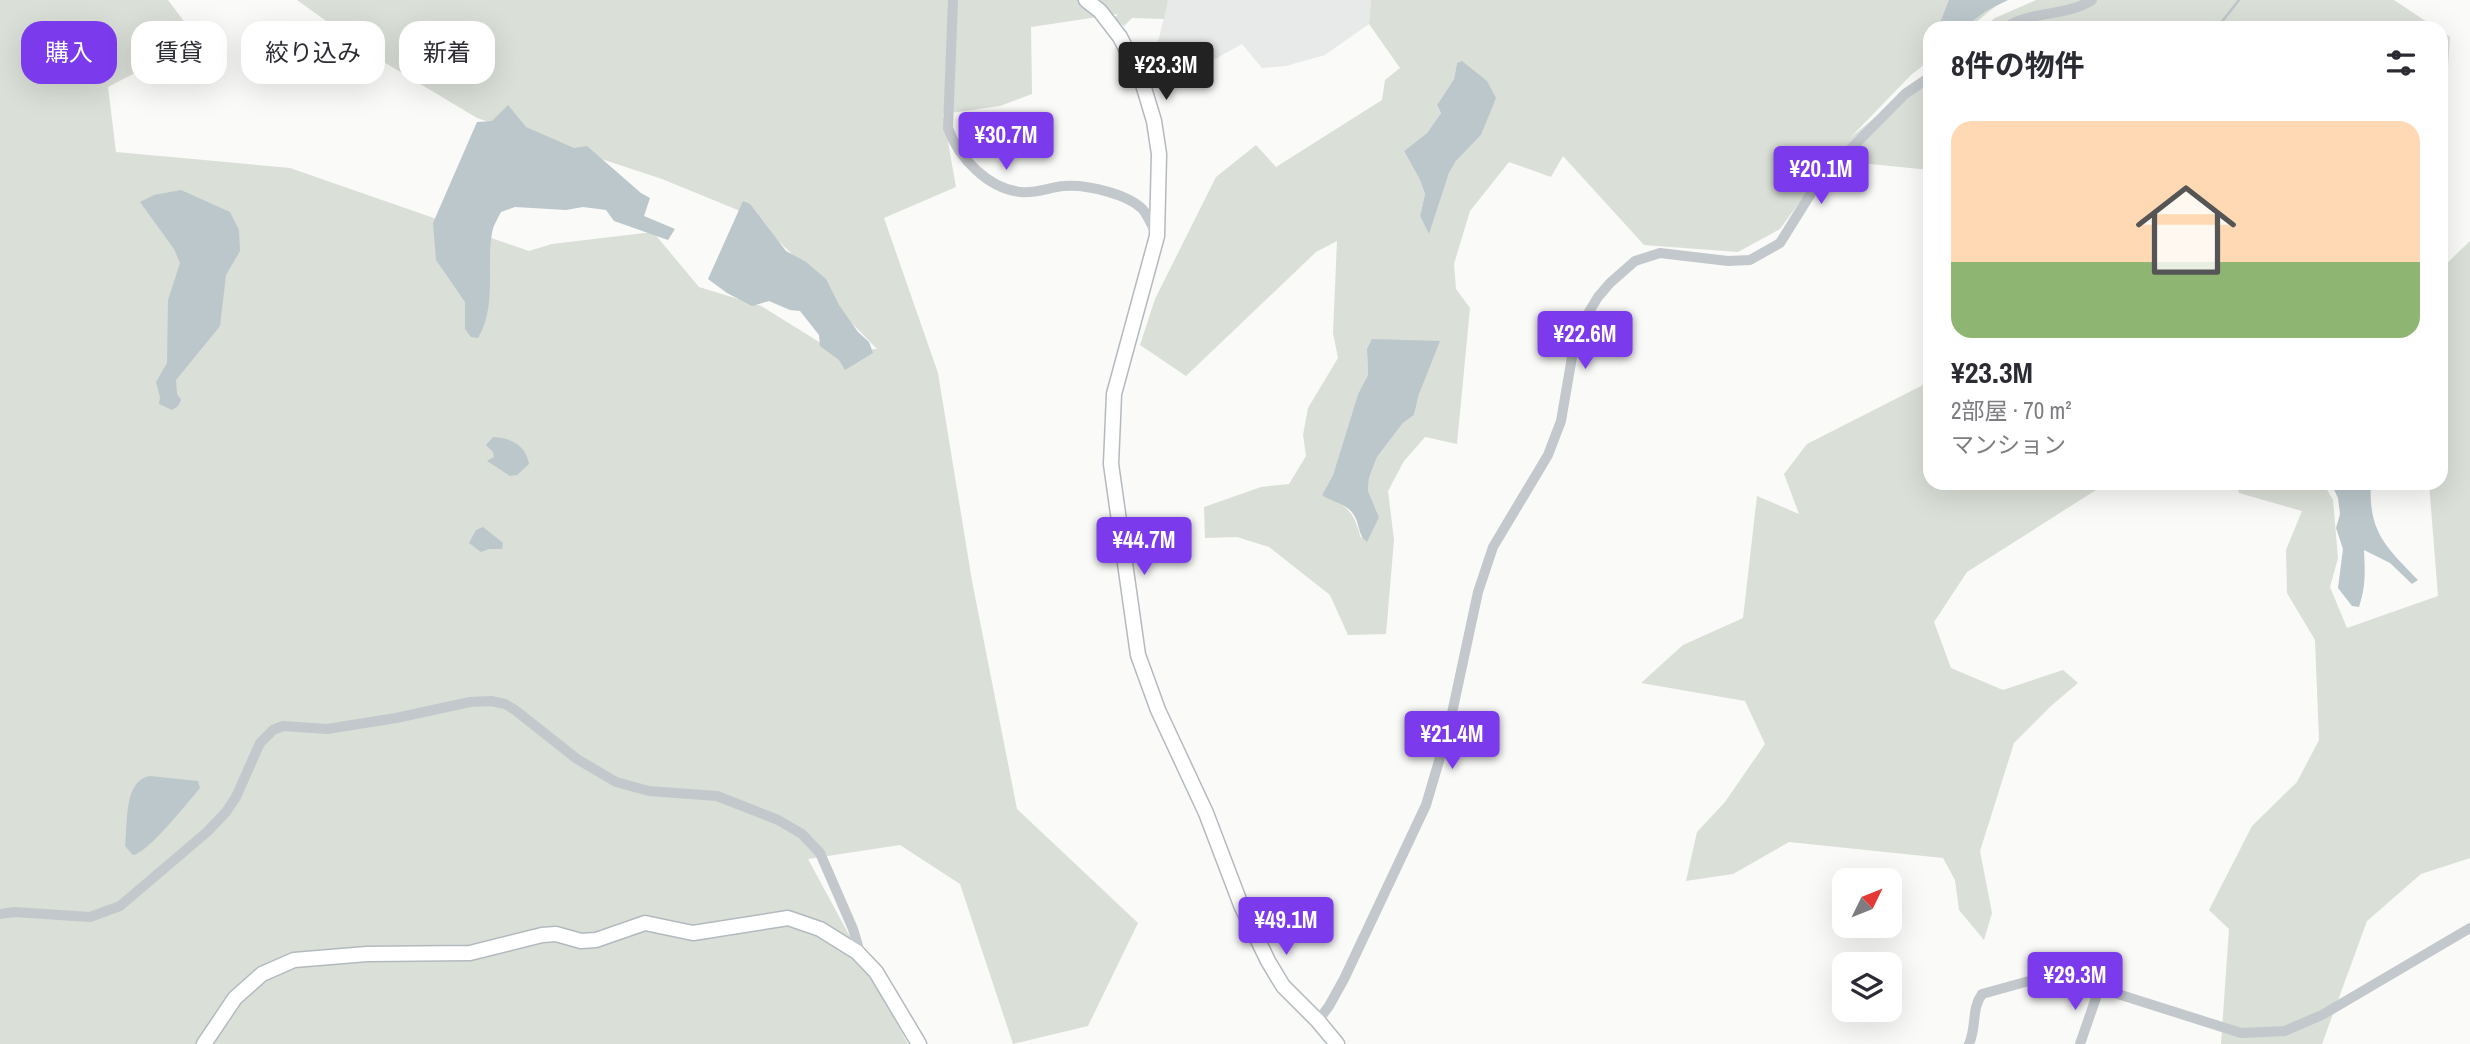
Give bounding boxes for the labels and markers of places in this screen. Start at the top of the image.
pin: ¥23.3M [1109,42,1223,102]
pin: ¥30.7M [949,113,1063,172]
pin: ¥20.1M [1764,146,1878,206]
pin: ¥22.6M [1528,312,1642,371]
pin: ¥44.7M [1087,518,1201,577]
pin: ¥21.4M [1395,712,1509,771]
pin: ¥49.1M [1229,898,1343,957]
pin: ¥29.3M [2018,953,2132,1012]

